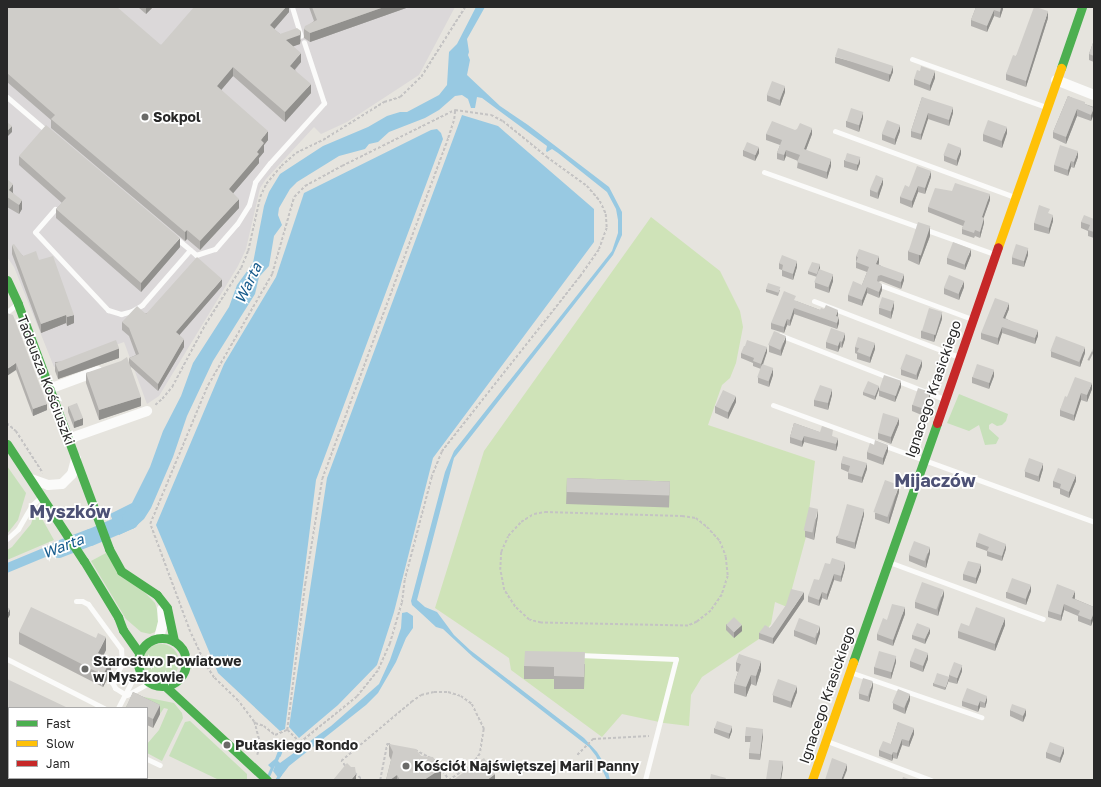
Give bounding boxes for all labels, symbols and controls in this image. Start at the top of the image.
place label: Sokpol [153,109,201,125]
marker: Sokpol [140,112,150,122]
water label: Warta [231,260,265,306]
street label: Tadeusza Kościuszki [13,313,79,447]
street label: Ignacego Krasickiego [902,318,964,460]
district label: Mijaczów [894,469,976,491]
district label: Myszków [29,500,111,522]
water label: Warta [40,530,86,562]
street label: Ignacego Krasickiego [796,624,858,766]
place label: Starostwo Powiatowe w Myszkowie [93,653,241,686]
marker: Starostwo Powiatowe w Myszkowie [80,664,90,674]
legend [8,707,148,779]
text: Fast [46,716,71,731]
text: Slow [46,736,74,751]
place label: Pułaskiego Rondo [235,737,358,753]
marker: Pułaskiego Rondo [222,740,232,750]
text: Jam [46,756,70,771]
place label: Kościół Najświętszej Marii Panny [414,758,639,774]
marker: Kościół Najświętszej Marii Panny [401,761,411,771]

